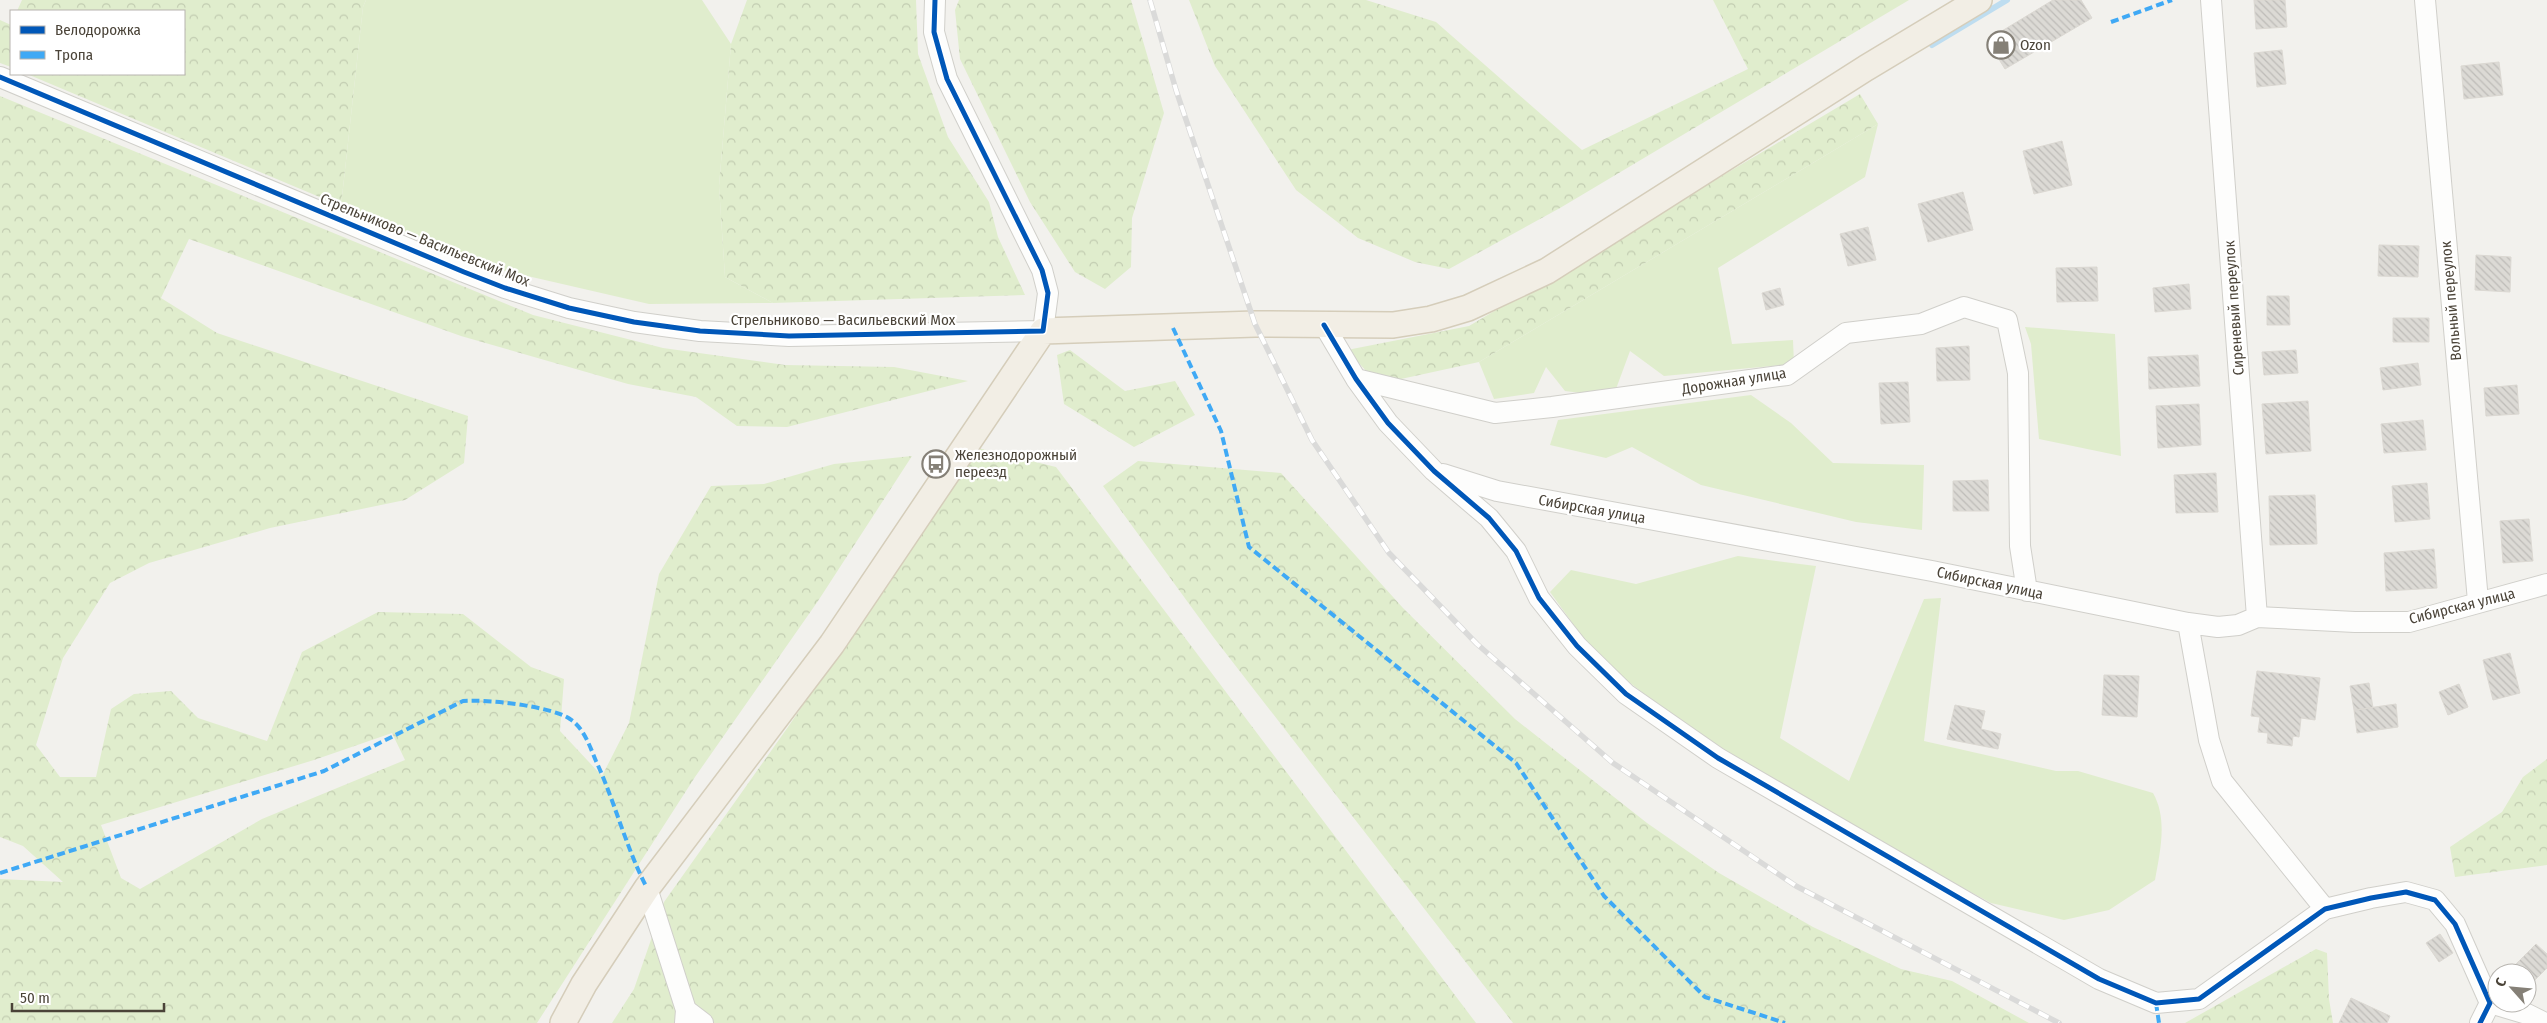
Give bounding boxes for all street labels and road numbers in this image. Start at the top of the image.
street label: Стрельниково — Васильевский Мох [318,190,533,291]
street label: Сиреневый переулок [2220,240,2248,376]
street label: Вольный переулок [2437,240,2465,362]
street label: Стрельниково — Васильевский Мох [731,311,956,329]
street label: Дорожная улица [1680,364,1787,398]
street label: Сибирская улица [1537,491,1647,527]
street label: Сибирская улица [1935,563,2045,603]
street label: Сибирская улица [2407,584,2517,628]

